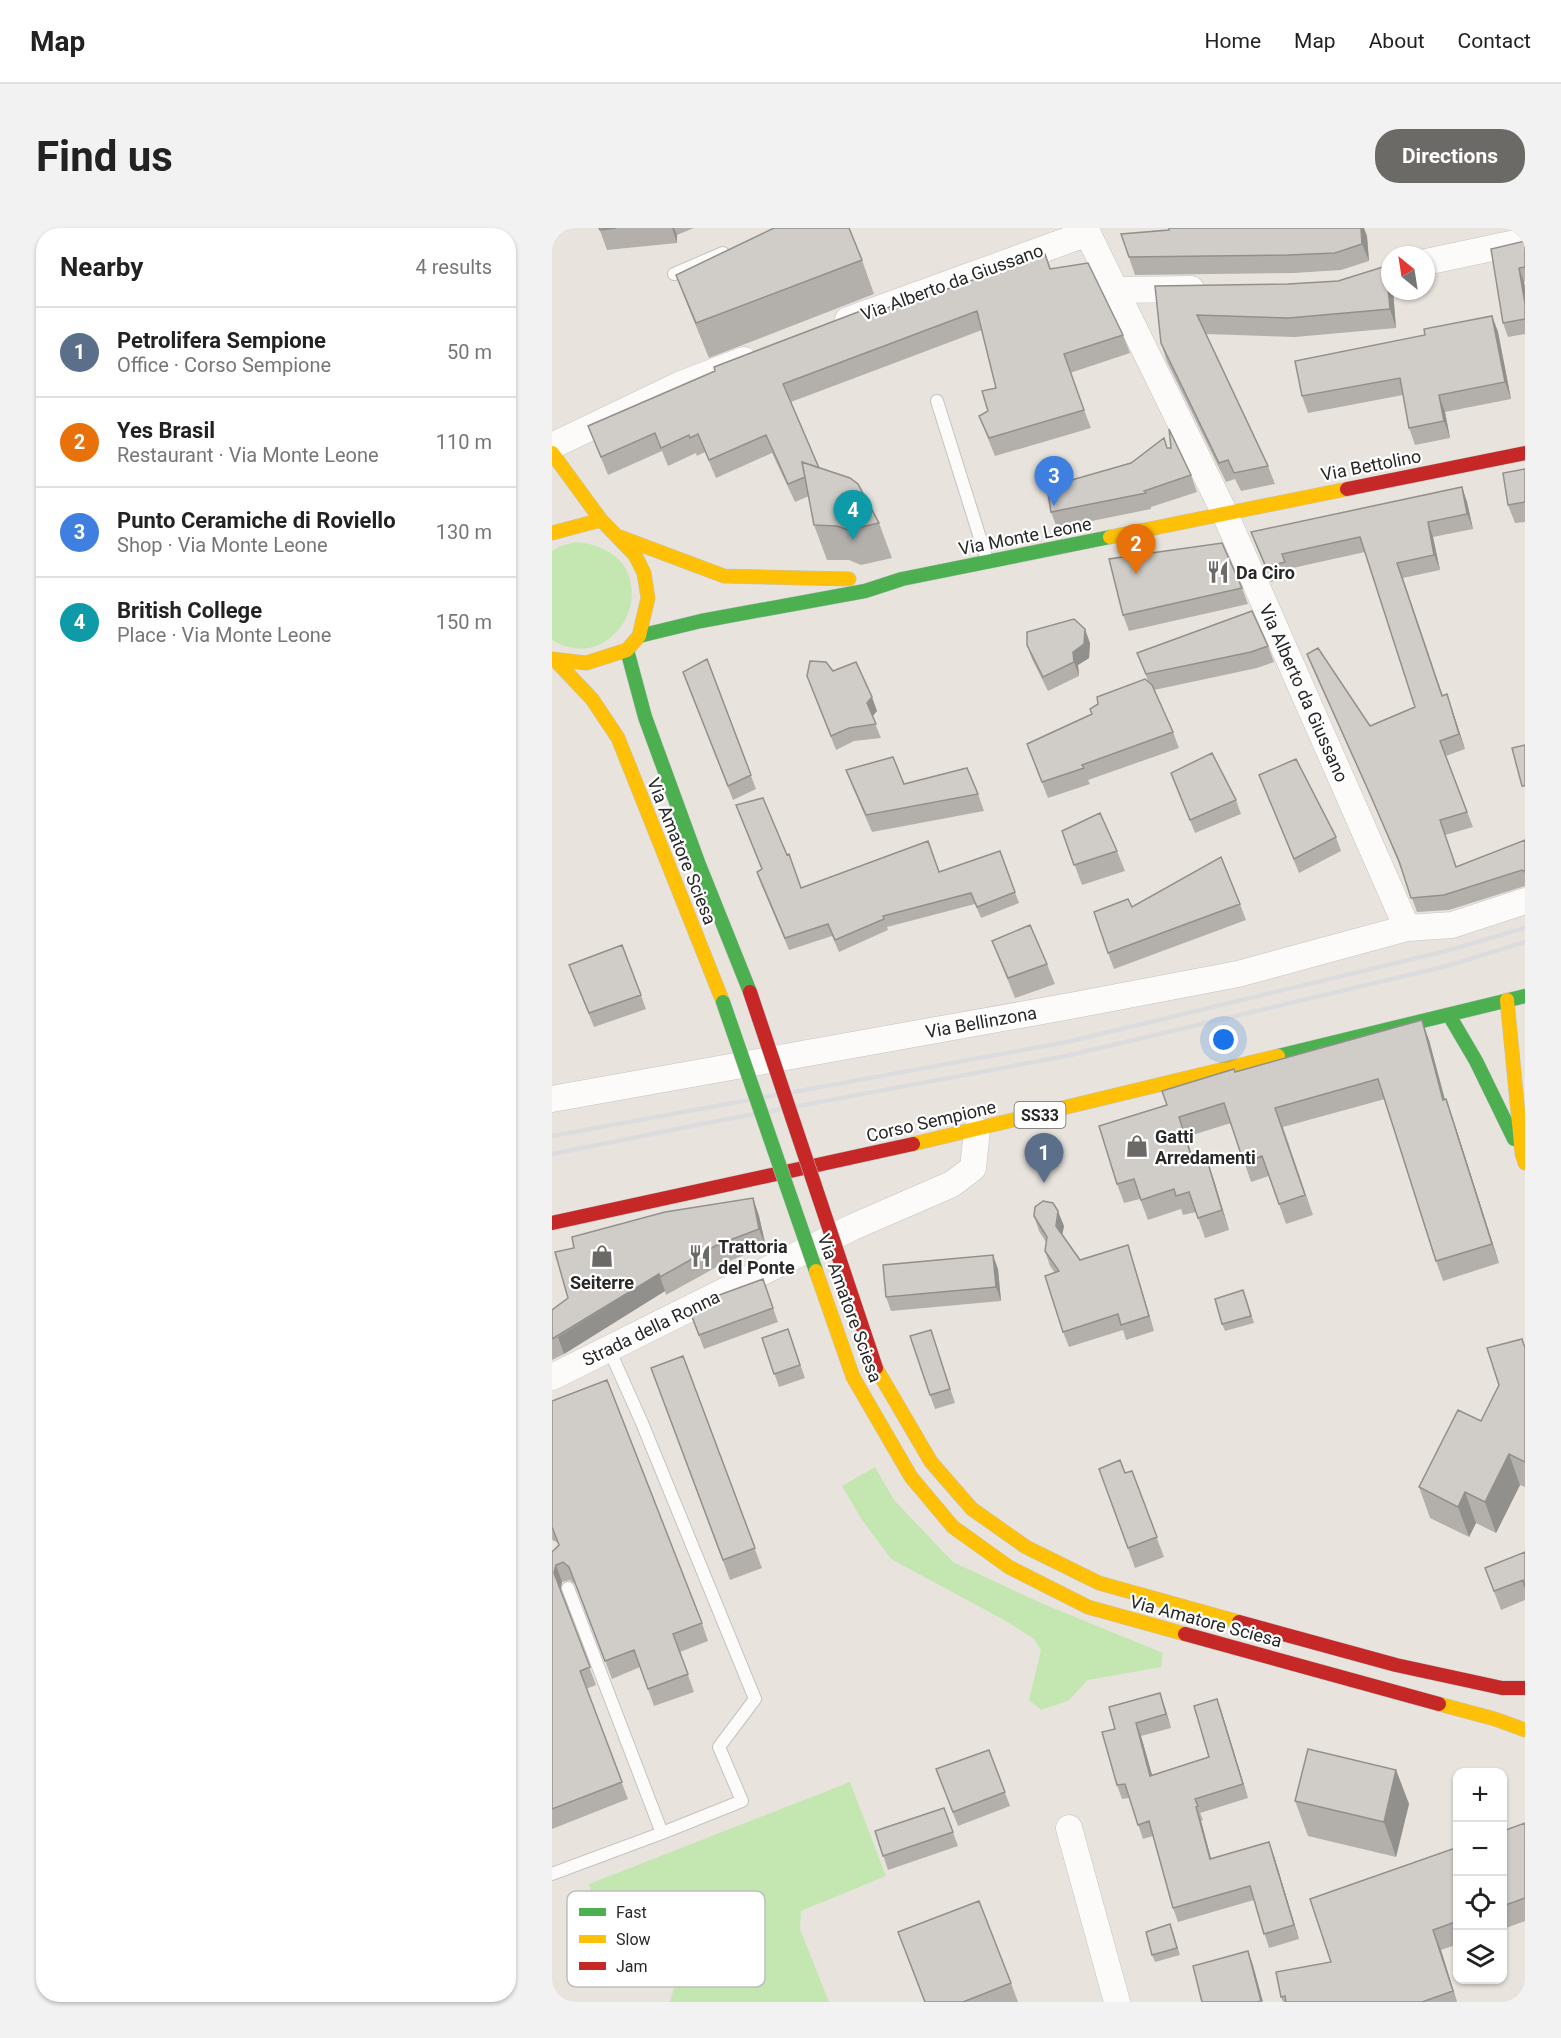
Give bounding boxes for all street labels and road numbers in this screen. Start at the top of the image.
street label: Via Alberto da Giussano [858,239,1046,325]
street label: Via Bettolino [1319,445,1423,485]
street label: Via Monte Leone [957,513,1093,559]
street label: Via Alberto da Giussano [1255,601,1353,785]
street label: Via Amatore Sciesa [643,775,721,927]
street label: Via Bellinzona [924,1002,1038,1042]
street label: Corso Sempione [864,1096,998,1146]
road number: SS33 [1014,1102,1066,1128]
street label: Via Amatore Sciesa [813,1231,887,1385]
street label: Strada della Ronna [579,1286,723,1370]
street label: Via Amatore Sciesa [1128,1591,1284,1651]

